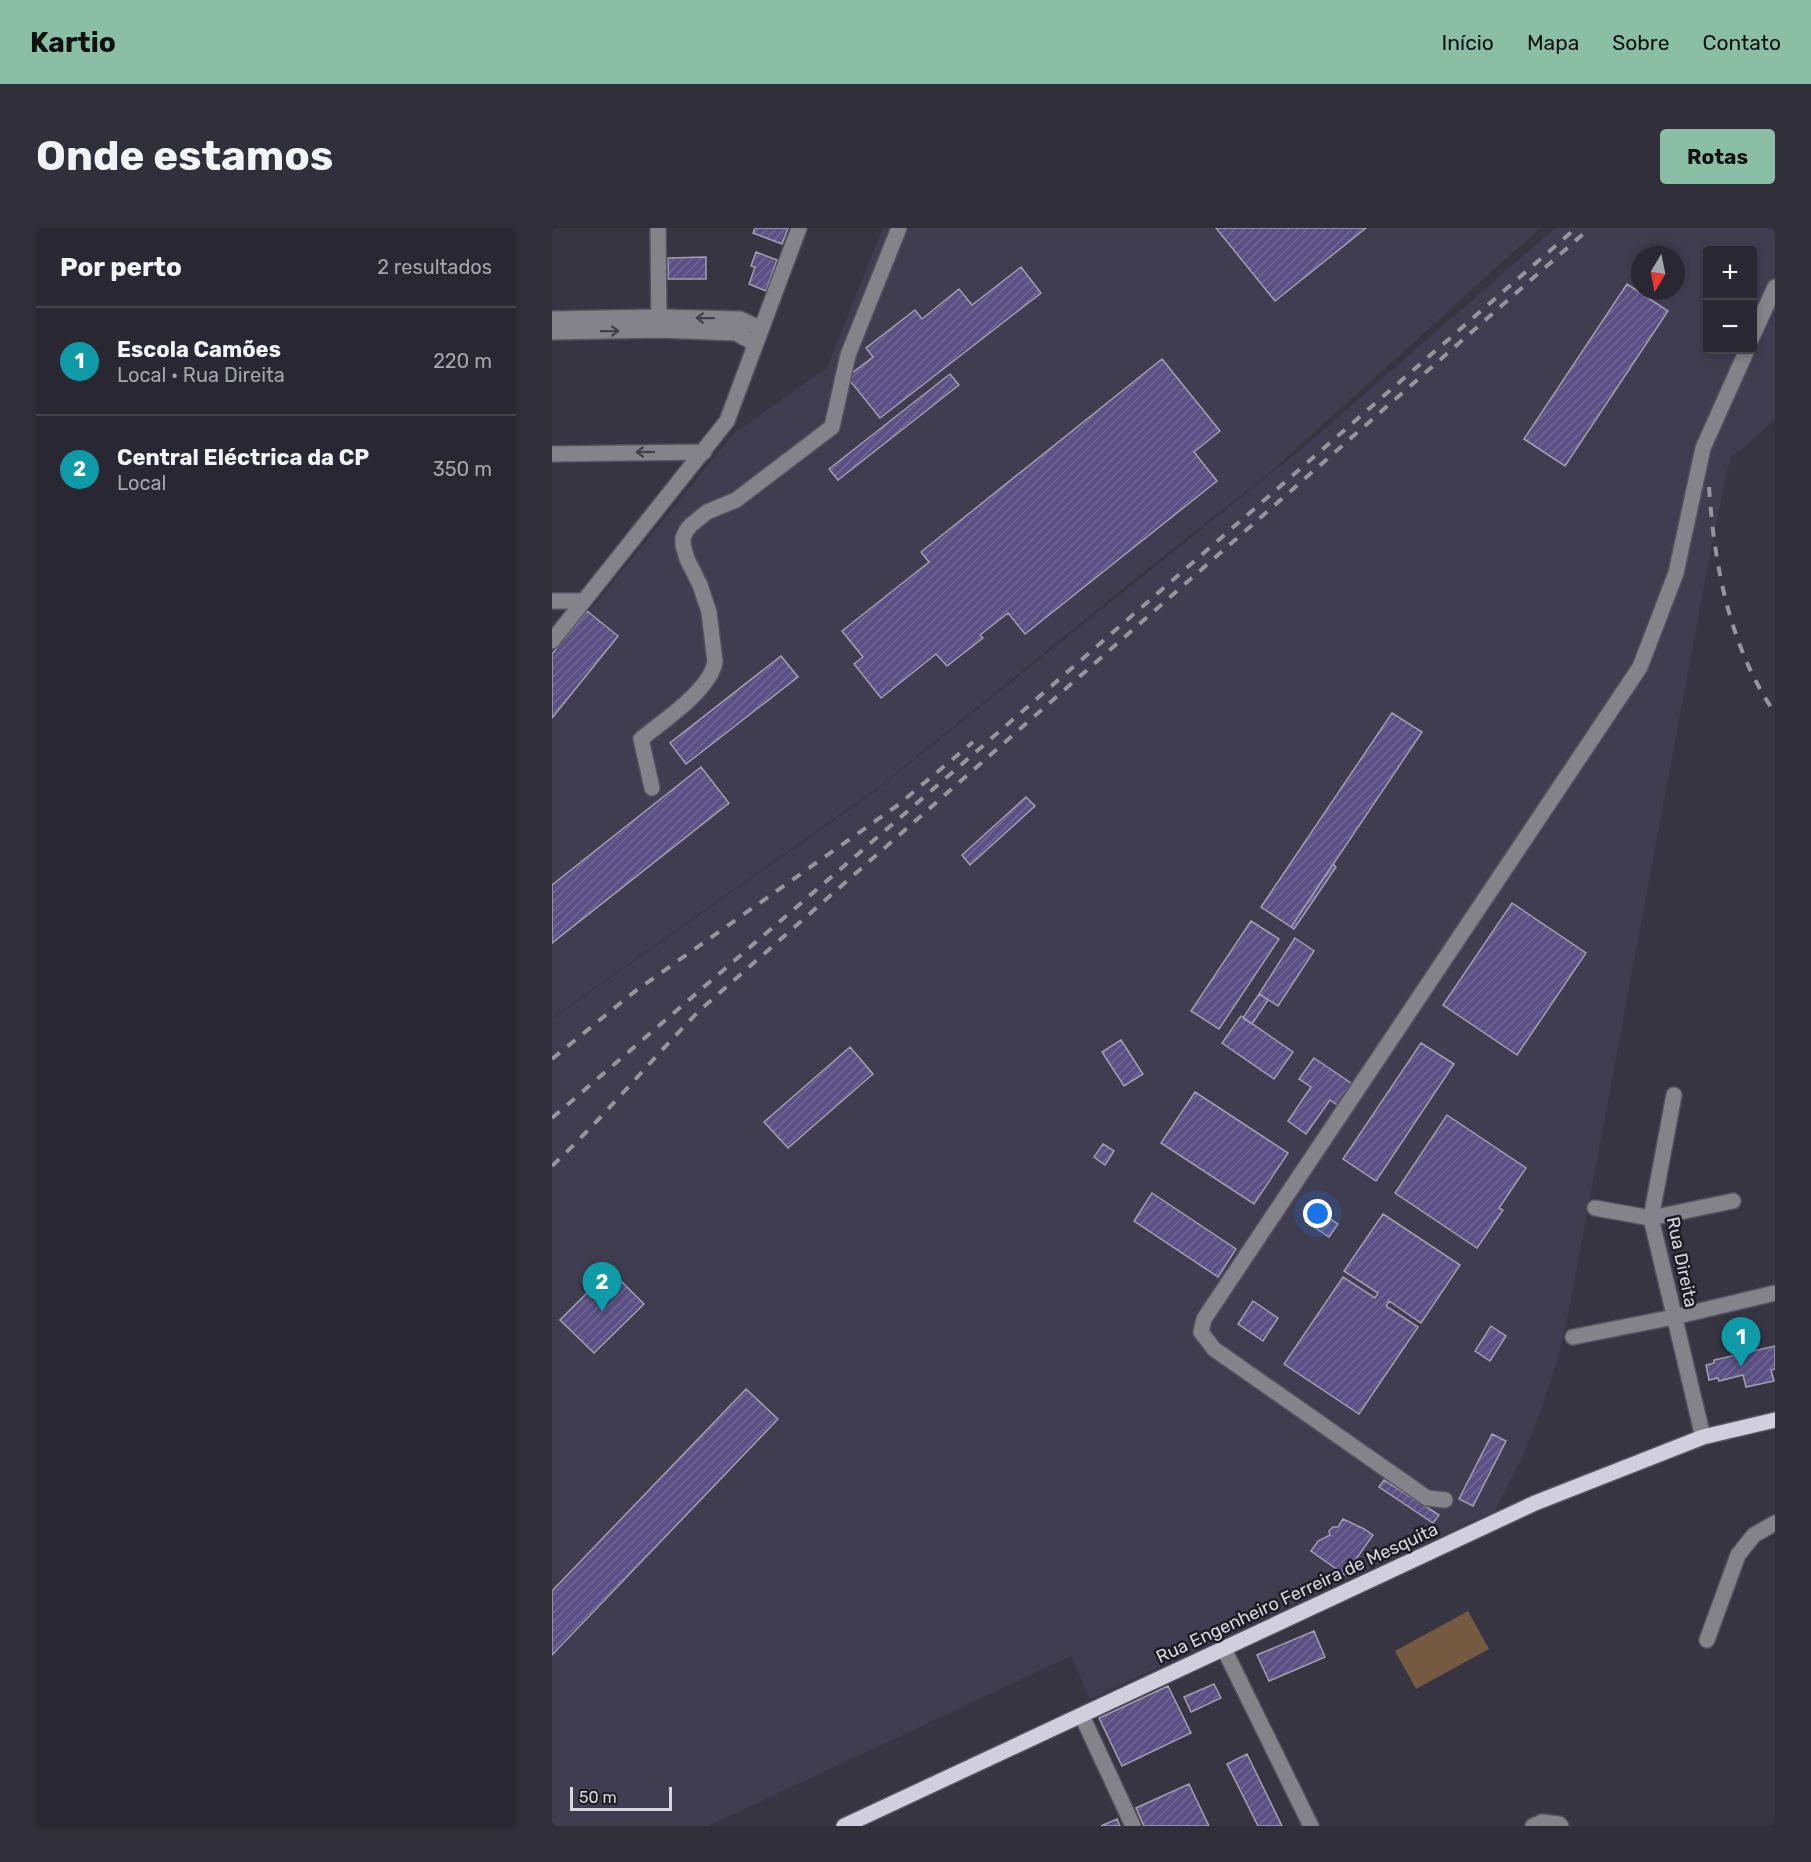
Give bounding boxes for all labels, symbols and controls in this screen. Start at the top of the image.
text: Kartio [30,26,116,59]
text: Início [1442,30,1494,55]
text: Mapa [1527,30,1579,55]
text: Sobre [1612,30,1669,55]
text: Contato [1702,30,1781,55]
button: Rotas [1660,129,1775,184]
text: Onde estamos [36,131,333,181]
north arrow [1631,246,1685,300]
map controls [1703,246,1757,354]
button: + [1703,246,1757,300]
text: Por perto [60,252,182,283]
text: 2 resultados [377,255,492,279]
button: − [1703,300,1757,354]
one-way arrow [696,313,716,324]
one-way arrow [600,325,620,336]
text: Escola Camões [117,336,281,363]
text: 1 [75,349,84,373]
text: 220 m [433,349,492,373]
text: Local · Rua Direita [117,363,285,387]
text: Central Eléctrica da CP [117,444,369,471]
one-way arrow [636,447,656,458]
text: 2 [73,457,86,481]
text: 350 m [433,457,492,481]
text: Local [117,471,166,495]
your location [1303,1199,1332,1228]
street label: Rua Direita [1662,1215,1702,1309]
pin: 2 [583,1262,622,1312]
pin: 1 [1722,1318,1760,1367]
street label: Rua Engenheiro Ferreira de Mesquita [1153,1518,1441,1668]
scale bar [570,1784,672,1812]
text: 50 m [579,1788,617,1807]

